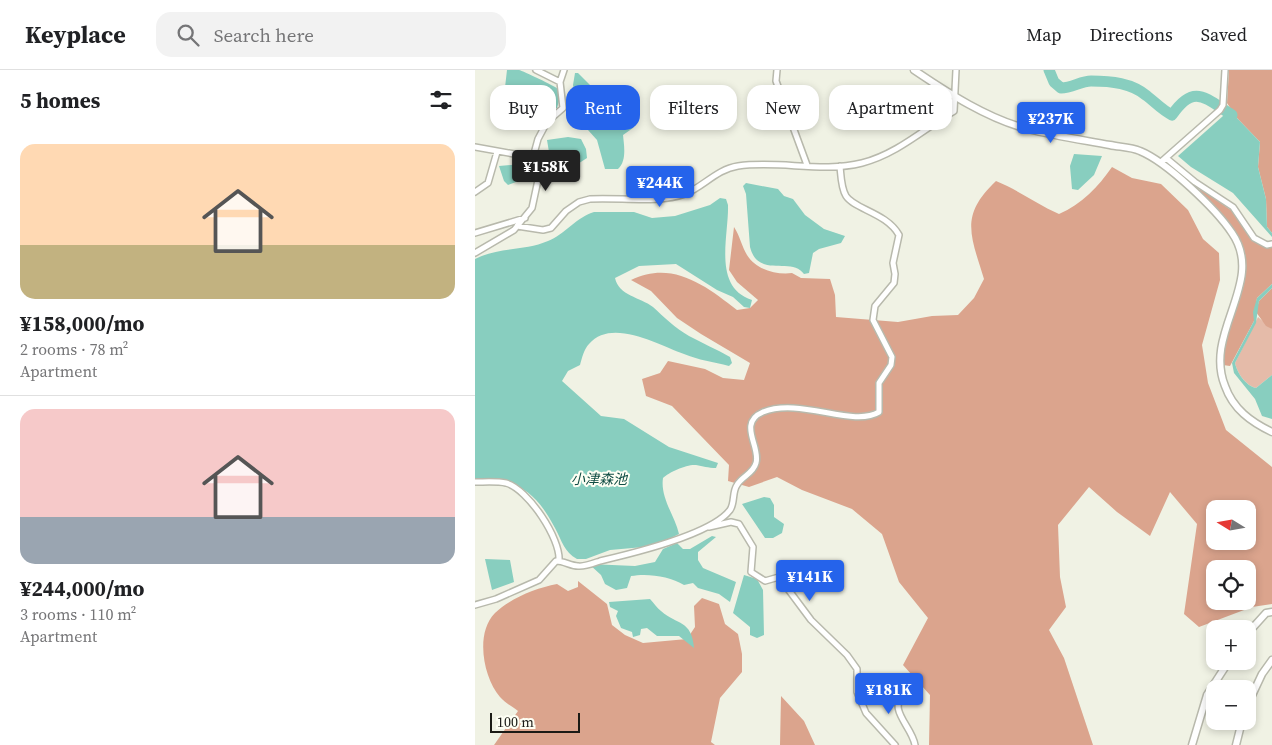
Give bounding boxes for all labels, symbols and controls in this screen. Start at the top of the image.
search box [156,12,506,57]
text: Keyplace [25,18,126,51]
icon: search [174,21,202,49]
text: Search here [214,22,314,48]
text: Map [1026,22,1062,47]
text: Directions [1090,22,1173,47]
text: Saved [1201,22,1247,47]
chip: Buy [490,85,556,130]
chip: Rent [566,85,640,130]
chip: Filters [650,85,737,130]
chip: New [747,85,819,130]
chip: Apartment [829,85,952,130]
text: 5 homes [20,86,100,115]
icon: filters [427,86,455,114]
pin: ¥237K [1016,102,1086,144]
text: ¥237K [1028,107,1074,129]
pin: ¥158K [511,150,581,192]
text: ¥158K [523,155,569,177]
pin: ¥244K [625,166,695,208]
text: ¥244K [637,171,683,193]
icon: home [193,176,283,266]
text: ¥158,000/mo [20,309,144,338]
text: 2 rooms · 78 m² [20,338,128,360]
text: Apartment [20,360,97,382]
icon: home [193,442,283,532]
water label: 小津森池 [571,469,629,489]
north arrow [1206,500,1256,550]
map controls [1206,500,1256,730]
pin: ¥141K [775,560,845,602]
button: locate [1206,560,1256,610]
text: ¥141K [787,565,833,587]
text: ¥244,000/mo [20,574,144,603]
text: 3 rooms · 110 m² [20,603,136,625]
button: + [1206,620,1256,670]
text: Apartment [20,625,97,647]
pin: ¥181K [854,672,924,715]
text: ¥181K [866,678,912,700]
button: − [1206,680,1256,730]
scale bar [490,710,580,733]
text: 100 m [497,712,534,732]

